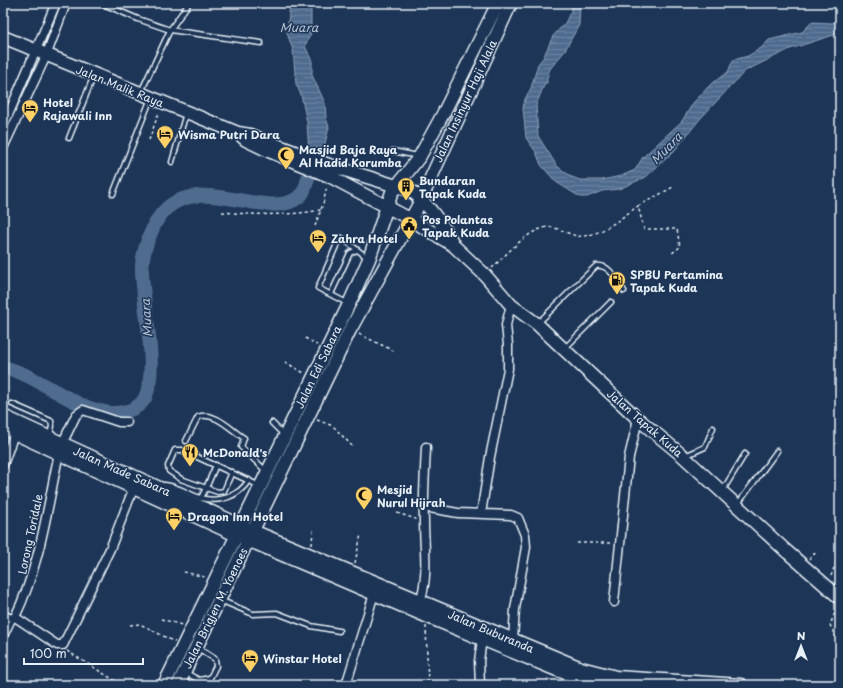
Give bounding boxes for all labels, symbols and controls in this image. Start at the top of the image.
water label: Muara [280,18,319,36]
street label: Jalan Insinyur Haji Alala [429,37,501,165]
street label: Jalan Malik Raya [74,61,167,111]
place label: Hotel Rajawali Inn [43,94,112,124]
hotel icon: Hotel Rajawali Inn [20,98,40,123]
hotel icon: Wisma Putri Dara [155,124,175,149]
place label: Wisma Putri Dara [178,126,280,143]
water label: Muara [646,128,686,168]
place label: Masjid Baja Raya Al Hadid Korumba [299,141,403,171]
mosque icon: Masjid Baja Raya Al Hadid Korumba [276,145,296,170]
place label: Bundaran Tapak Kuda [419,172,487,202]
building icon: Bundaran Tapak Kuda [396,176,416,201]
place label: Pos Polantas Tapak Kuda [422,211,493,241]
public building icon: Pos Polantas Tapak Kuda [399,215,419,240]
hotel icon: Zahra Hotel [308,228,328,253]
place label: Zahra Hotel [331,230,397,247]
place label: SPBU Pertamina Tapak Kuda [630,266,724,296]
fuel station icon: SPBU Pertamina Tapak Kuda [607,270,627,295]
water label: Muara [136,298,156,338]
street label: Jalan Edi Sabara [291,323,345,411]
street label: Jalan Tapak Kuda [603,385,687,461]
street label: Jalan Made Sabara [71,442,173,500]
restaurant icon: McDonald's [180,442,200,467]
place label: McDonald's [203,444,267,461]
place label: Mesjid Nurul Hijrah [377,481,446,511]
mosque icon: Mesjid Nurul Hijrah [354,485,374,510]
street label: Lorong Toridale [13,492,47,576]
hotel icon: Dragon Inn Hotel [164,506,184,531]
place label: Dragon Inn Hotel [187,508,283,525]
street label: Jalan Brigjen M. Yoenoes [178,545,252,671]
street label: Jalan Buburanda [445,605,537,657]
north arrow [781,626,821,666]
text: N [797,627,806,644]
scale bar [24,640,143,666]
text: 100 m [30,644,67,662]
hotel icon: Winstar Hotel [240,648,260,673]
place label: Winstar Hotel [263,650,342,667]

